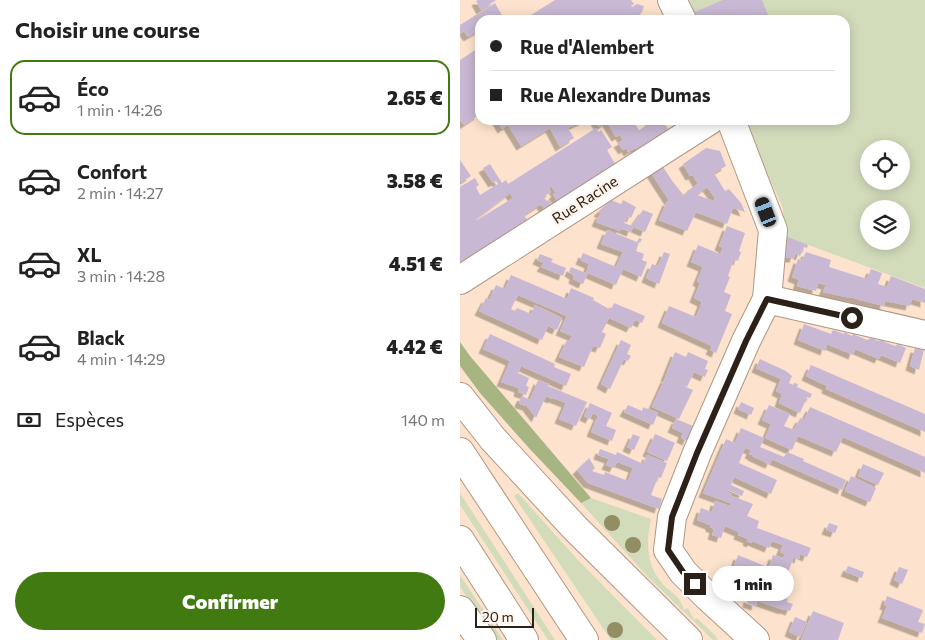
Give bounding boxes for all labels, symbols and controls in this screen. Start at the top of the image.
text: Choisir une course [15,16,200,43]
text: Rue d'Alembert [520,35,654,58]
icon: car [17,75,62,120]
text: Éco [77,77,109,100]
text: Rue Alexandre Dumas [520,83,711,106]
text: 2.65 € [387,86,443,109]
text: 1 min · 14:26 [77,100,163,119]
map controls [860,140,910,250]
button: locate [860,140,910,190]
icon: car [17,158,62,203]
text: Confort [77,160,147,183]
text: 3.58 € [387,169,443,192]
street label: Rue Racine [548,171,621,227]
text: 2 min · 14:27 [77,183,164,202]
car [753,195,778,229]
button: layers [860,200,910,250]
icon: car [17,241,62,286]
text: XL [77,243,102,266]
text: 4.51 € [389,252,443,275]
text: 3 min · 14:28 [77,266,165,285]
route start [841,307,863,329]
icon: car [17,324,62,369]
text: Black [77,326,125,349]
text: 4.42 € [386,335,443,358]
text: 4 min · 14:29 [77,349,166,368]
icon: cash [15,406,43,434]
text: Espèces [55,408,124,431]
text: 140 m [401,410,445,429]
callout: 1 min [712,566,795,602]
button: Confirmer [15,572,445,630]
route end [684,573,706,595]
text: 1 min [734,574,772,593]
scale bar [475,605,534,628]
text: 20 m [482,608,514,625]

